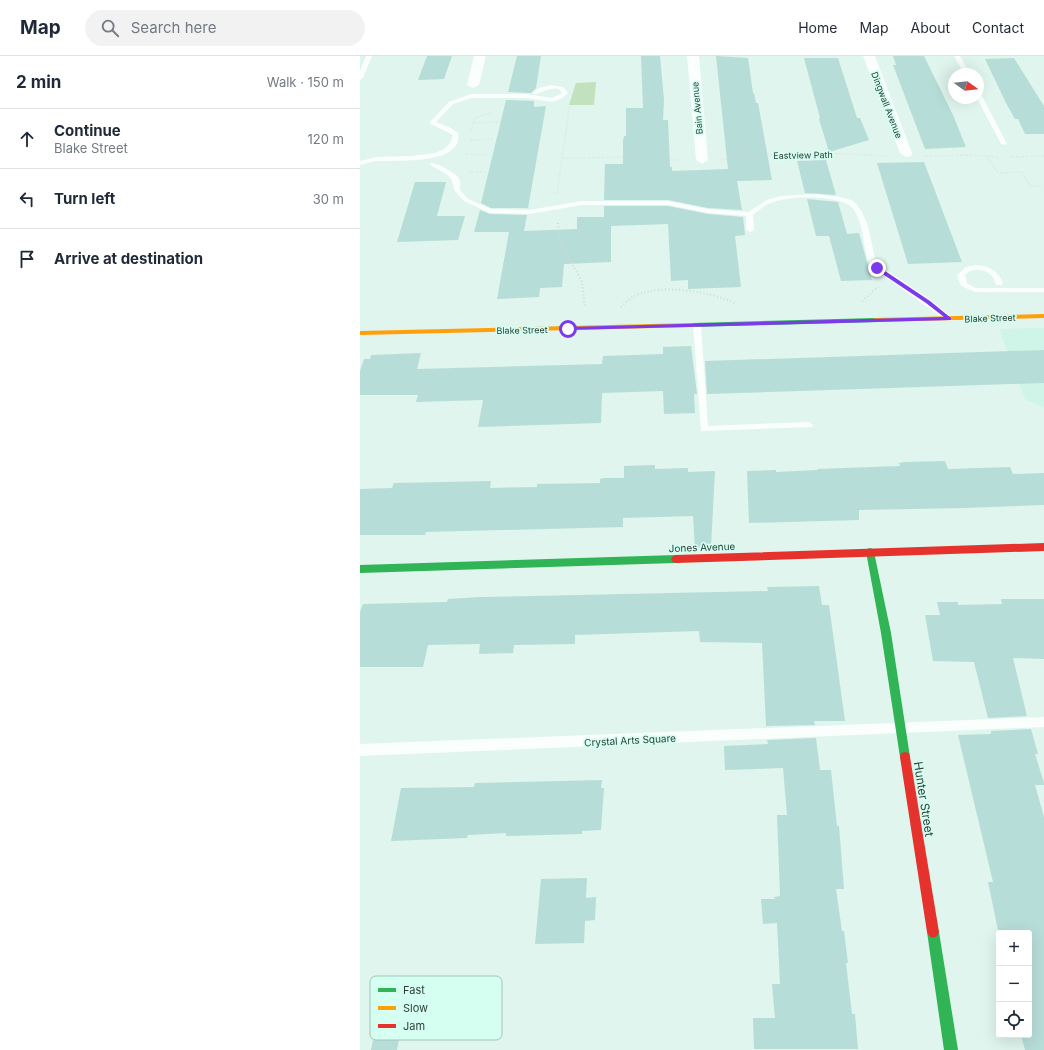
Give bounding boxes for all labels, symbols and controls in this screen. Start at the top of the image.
search box [85,10,365,46]
text: Map [20,16,61,39]
icon: search [99,17,121,39]
text: Search here [131,18,216,37]
text: Home [798,19,837,36]
text: Map [859,19,889,36]
text: About [911,19,950,36]
text: Contact [972,19,1024,36]
north arrow [948,68,984,104]
street label: Dingwall Avenue [869,70,905,140]
text: 2 min [16,72,61,92]
text: Walk · 150 m [267,74,344,90]
street label: Bain Avenue [689,81,705,135]
text: Continue [54,121,121,140]
icon: ahead [16,128,38,150]
text: 120 m [308,131,344,147]
text: Blake Street [54,140,128,156]
street label: Eastview Path [773,149,833,161]
icon: left [16,188,38,210]
text: Turn left [54,189,115,208]
text: 30 m [313,191,344,207]
icon: arrive [16,248,38,270]
text: Arrive at destination [54,249,203,268]
route end [868,259,886,277]
street label: Blake Street [964,312,1016,324]
route start [559,320,577,338]
street label: Blake Street [496,324,548,336]
street label: Jones Avenue [668,540,736,554]
street label: Crystal Arts Square [584,732,676,748]
street label: Hunter Street [911,760,937,838]
map controls [996,930,1032,1038]
button: + [996,930,1032,966]
button: − [996,966,1032,1002]
legend [370,976,502,1040]
text: Fast [403,983,425,997]
text: Slow [403,1001,428,1015]
button: locate [996,1002,1032,1038]
text: Jam [403,1019,425,1033]

